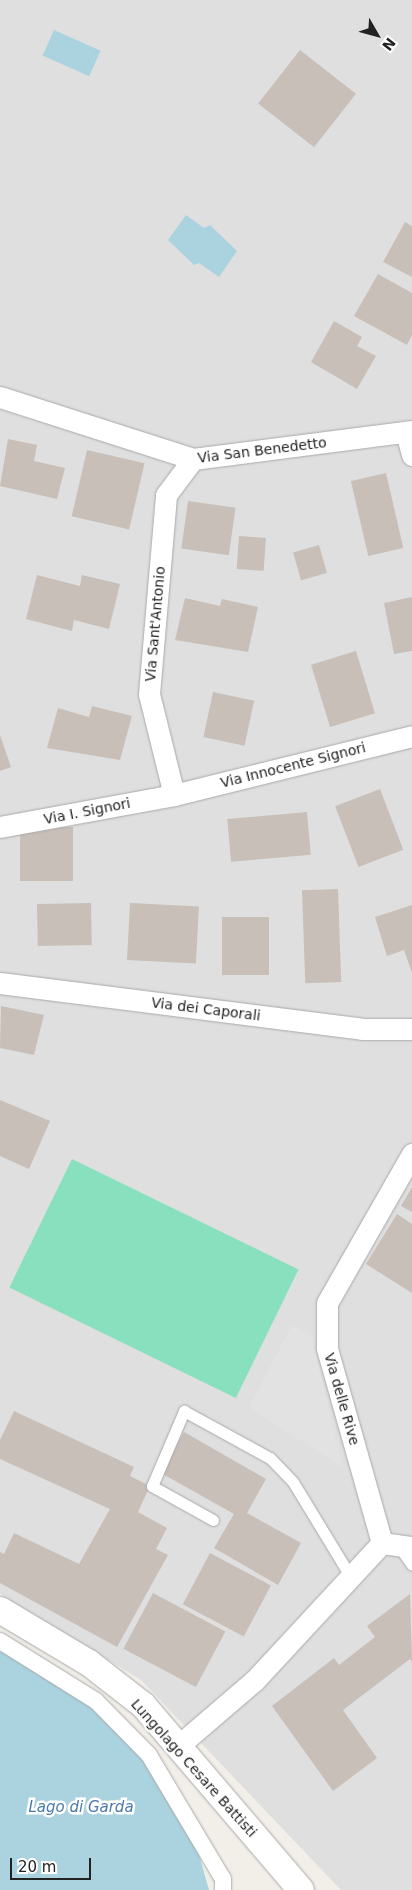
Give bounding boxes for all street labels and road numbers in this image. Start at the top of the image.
street label: Via San Benedetto [197,434,327,466]
street label: Via Sant'Antonio [142,566,168,682]
street label: Via Innocente Signori [219,739,367,791]
street label: Via I. Signori [42,794,132,828]
street label: Via dei Caporali [150,994,262,1024]
street label: Via delle Rive [321,1351,363,1447]
street label: Lungolago Cesare Battisti [128,1696,260,1840]

